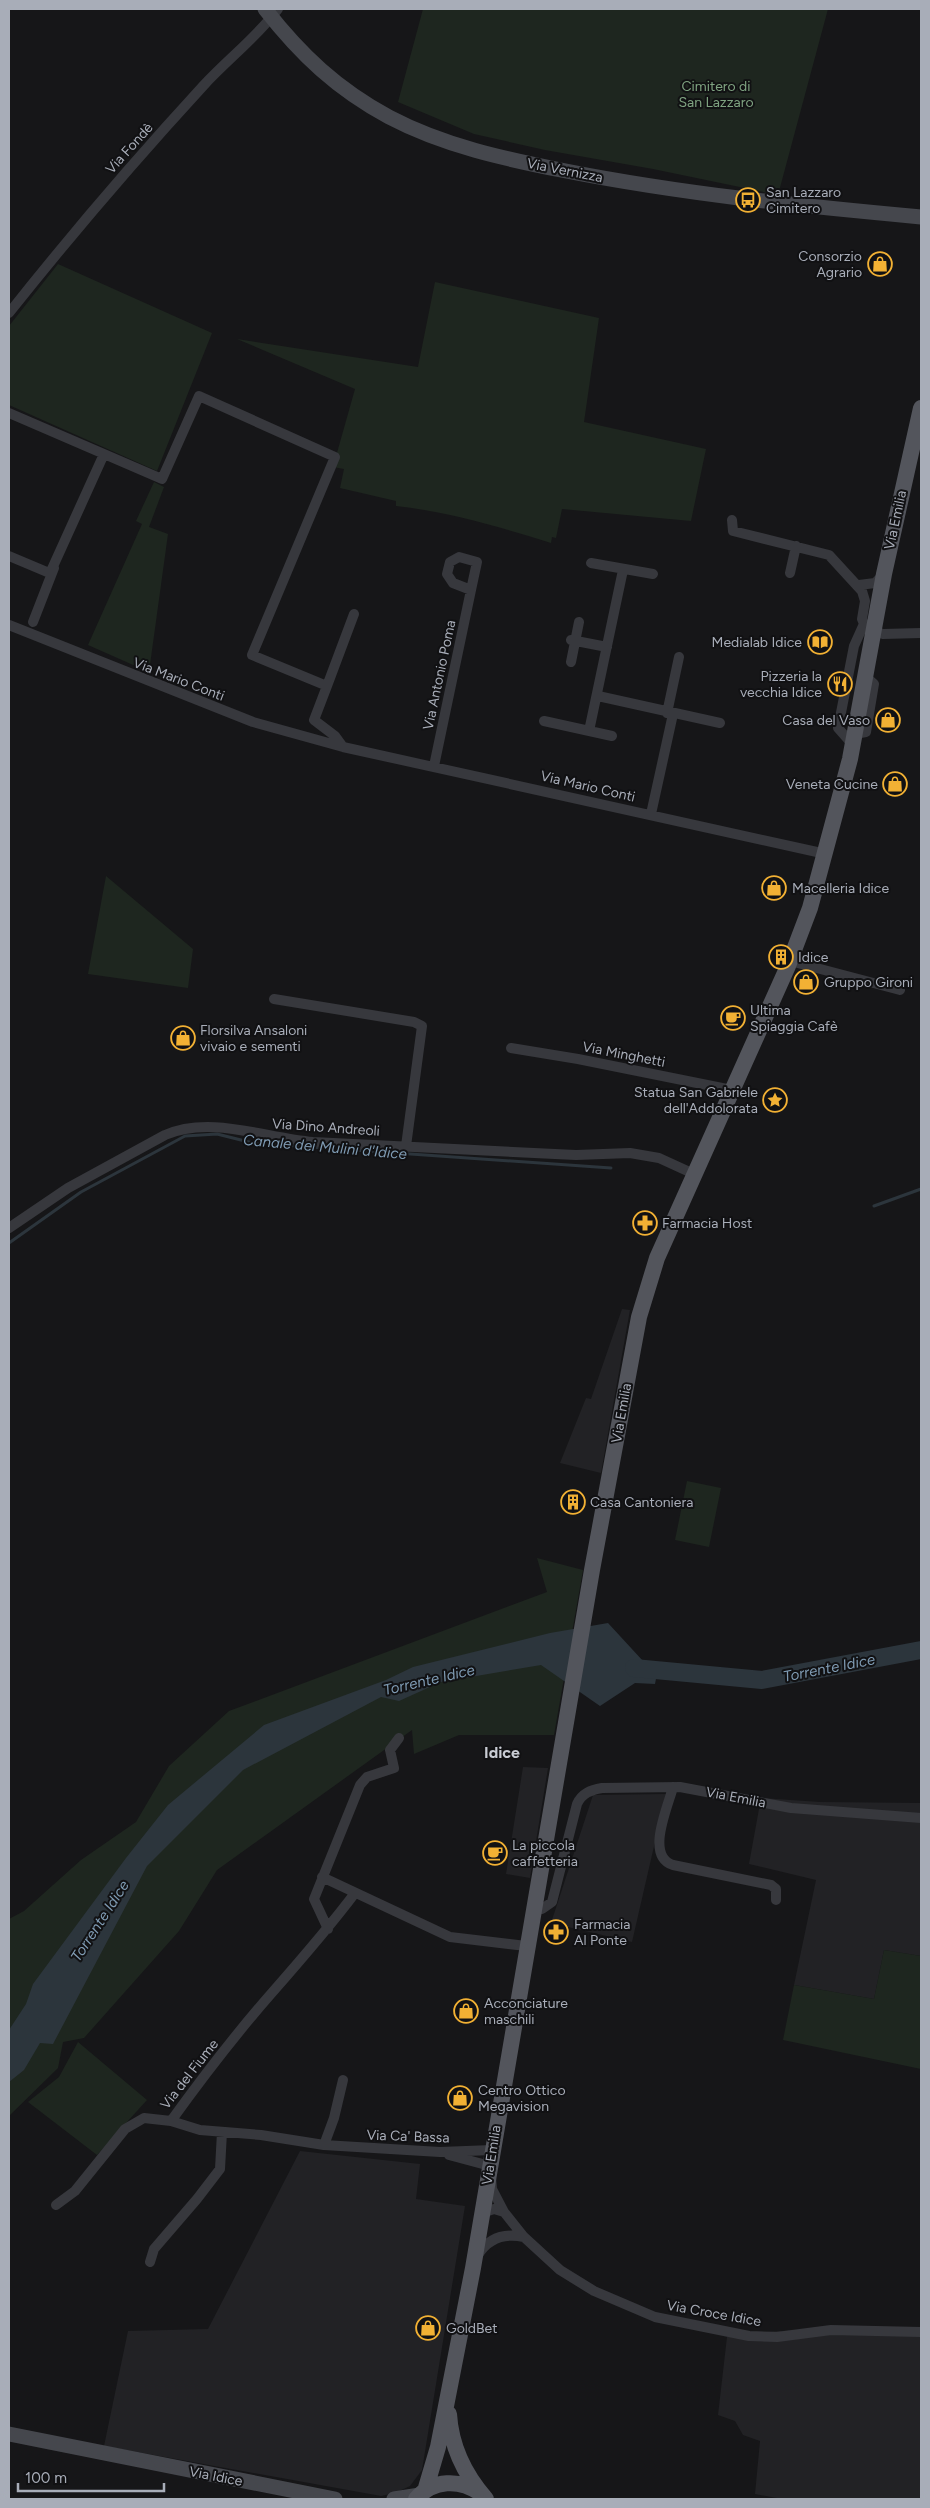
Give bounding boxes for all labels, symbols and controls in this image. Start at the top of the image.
park label: Cimitero di San Lazzaro [678,78,754,111]
street label: Via Fondè [102,119,157,177]
street label: Via Vernizza [525,155,604,186]
place label: San Lazzaro Cimitero [766,184,841,217]
bus stop icon: San Lazzaro Cimitero [735,187,761,213]
place label: Consorzio Agrario [798,248,862,281]
shop icon: Consorzio Agrario [867,251,893,277]
street label: Via Emilia [881,489,910,551]
street label: Via Antonio Poma [420,619,459,732]
library icon: Medialab Idice [807,629,833,655]
place label: Medialab Idice [712,634,802,651]
street label: Via Mario Conti [131,654,227,705]
place label: Pizzeria la vecchia Idice [740,668,822,701]
restaurant icon: Pizzeria la vecchia Idice [827,671,853,697]
shop icon: Casa del Vaso [875,707,901,733]
place label: Casa del Vaso [782,712,870,729]
street label: Via Mario Conti [539,767,637,806]
shop icon: Veneta Cucine [882,771,908,797]
place label: Veneta Cucine [786,776,878,793]
shop icon: Macelleria Idice [761,875,787,901]
place label: Macelleria Idice [792,880,889,897]
building icon: Idice [768,944,794,970]
place label: Idice [798,949,829,966]
shop icon: Gruppo Gironi [793,969,819,995]
place label: Gruppo Gironi [824,974,913,991]
place label: Ultima Spiaggia Cafè [750,1002,838,1035]
cafe icon: Ultima Spiaggia Cafè [720,1005,746,1031]
place label: Florsilva Ansaloni vivaio e sementi [200,1022,307,1055]
shop icon: Florsilva Ansaloni vivaio e sementi [170,1025,196,1051]
street label: Via Minghetti [581,1038,667,1071]
place label: Statua San Gabriele dell'Addolorata [634,1084,758,1117]
place icon: Statua San Gabriele dell'Addolorata [762,1087,788,1113]
street label: Via Dino Andreoli [271,1115,380,1140]
water label: Canale dei Mulini d'Idice [242,1131,408,1163]
pharmacy icon: Farmacia Host [632,1210,658,1236]
place label: Farmacia Host [662,1215,752,1232]
street label: Via Emilia [608,1382,635,1444]
building icon: Casa Cantoniera [560,1489,586,1515]
place label: Casa Cantoniera [590,1494,693,1511]
water label: Torrente Idice [782,1650,876,1686]
water label: Torrente Idice [382,1661,476,1699]
district label: Idice [484,1743,520,1762]
street label: Via Emilia [705,1783,767,1812]
place label: La piccola caffetteria [512,1837,578,1870]
cafe icon: La piccola caffetteria [482,1840,508,1866]
water label: Torrente Idice [67,1877,133,1965]
place label: Farmacia Al Ponte [574,1916,630,1949]
pharmacy icon: Farmacia Al Ponte [543,1919,569,1945]
place label: Acconciature maschili [484,1995,568,2028]
shop icon: Acconciature maschili [453,1998,479,2024]
street label: Via del Fiume [157,2036,222,2113]
place label: Centro Ottico Megavision [478,2082,566,2115]
shop icon: Centro Ottico Megavision [447,2085,473,2111]
street label: Via Emilia [478,2124,505,2186]
street label: Via Ca' Bassa [366,2127,450,2146]
street label: Via Croce Idice [665,2297,763,2330]
shop icon: GoldBet [415,2315,441,2341]
place label: GoldBet [446,2320,498,2337]
scale bar [18,2460,164,2492]
street label: Via Idice [188,2463,244,2490]
text: 100 m [25,2469,67,2487]

